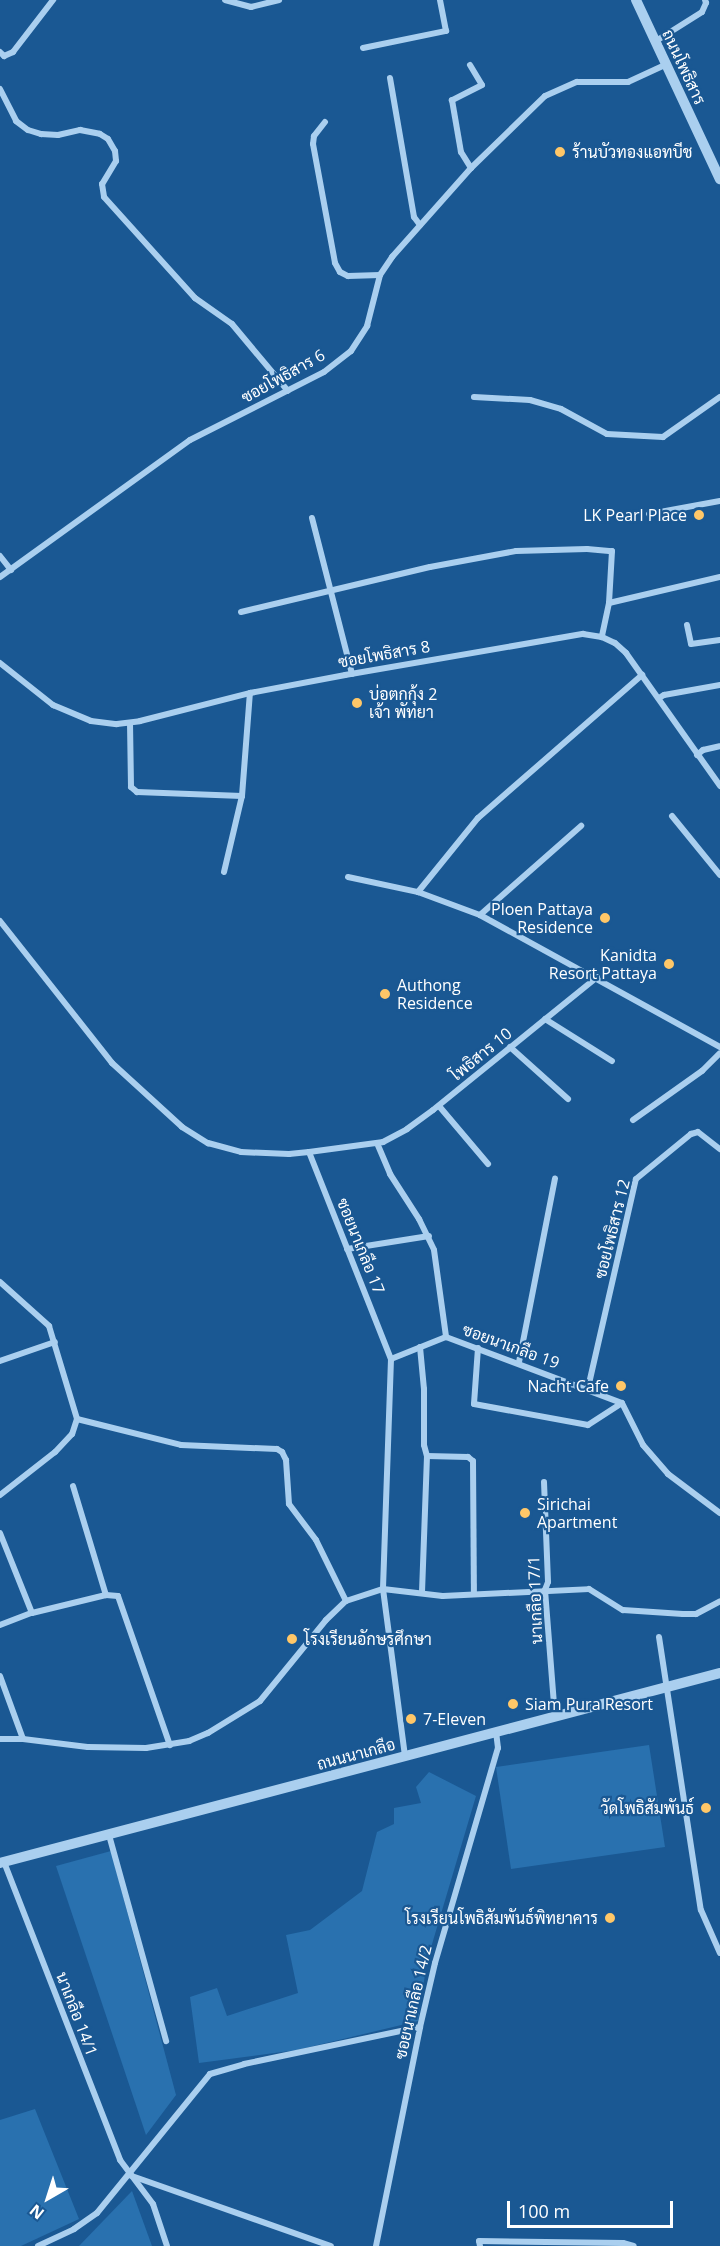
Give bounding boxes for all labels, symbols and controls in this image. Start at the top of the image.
street label: ถนนโพธิสาร [658,26,710,108]
place label: ร้านบัวทองแอทบีช [572,142,693,162]
marker: ร้านบัวทองแอทบีช [553,145,567,159]
street label: ซอยโพธิสาร 6 [238,345,328,407]
place label: LK Pearl Place [583,505,687,525]
marker: LK Pearl Place [692,508,706,522]
street label: ซอยโพธิสาร 8 [337,636,431,672]
place label: บ่อตกกุ้ง 2 เจ้า พัทยา [369,684,437,722]
marker: บ่อตกกุ้ง 2 เจ้า พัทยา [350,696,364,710]
place label: Ploen Pattaya Residence [491,899,593,937]
marker: Ploen Pattaya Residence [598,911,612,925]
place label: Kanidta Resort Pattaya [549,945,657,983]
marker: Kanidta Resort Pattaya [662,957,676,971]
place label: Authong Residence [397,975,473,1013]
marker: Authong Residence [378,987,392,1001]
street label: โพธิสาร 10 [446,1023,516,1085]
street label: ซอยโพธิสาร 12 [590,1177,634,1281]
street label: ซอยนาเกลือ 17 [333,1195,389,1297]
street label: ซอยนาเกลือ 19 [460,1320,562,1372]
place label: Nacht Cafe [527,1376,609,1396]
marker: Nacht Cafe [614,1379,628,1393]
place label: Sirichai Apartment [537,1494,617,1532]
marker: Sirichai Apartment [518,1506,532,1520]
street label: นาเกลือ 17/1 [524,1556,546,1644]
place label: โรงเรียนอักษรศึกษา [304,1629,432,1649]
marker: โรงเรียนอักษรศึกษา [285,1632,299,1646]
place label: Siam Pura Resort [525,1694,653,1714]
marker: Siam Pura Resort [506,1697,520,1711]
place label: 7-Eleven [423,1709,486,1729]
marker: 7-Eleven [404,1712,418,1726]
street label: ถนนนาเกลือ [315,1734,397,1774]
place label: วัดโพธิสัมพันธ์ [601,1798,694,1818]
marker: วัดโพธิสัมพันธ์ [699,1801,713,1815]
place label: โรงเรียนโพธิสัมพันธ์พิทยาคาร [405,1908,598,1928]
marker: โรงเรียนโพธิสัมพันธ์พิทยาคาร [603,1911,617,1925]
street label: ซอยนาเกลือ 14/2 [391,1943,435,2061]
street label: นาเกลือ 14/1 [52,1969,102,2059]
north arrow [18,2168,78,2228]
scale bar [510,2189,676,2227]
text: N [25,2199,49,2225]
text: 100 m [518,2199,570,2223]

